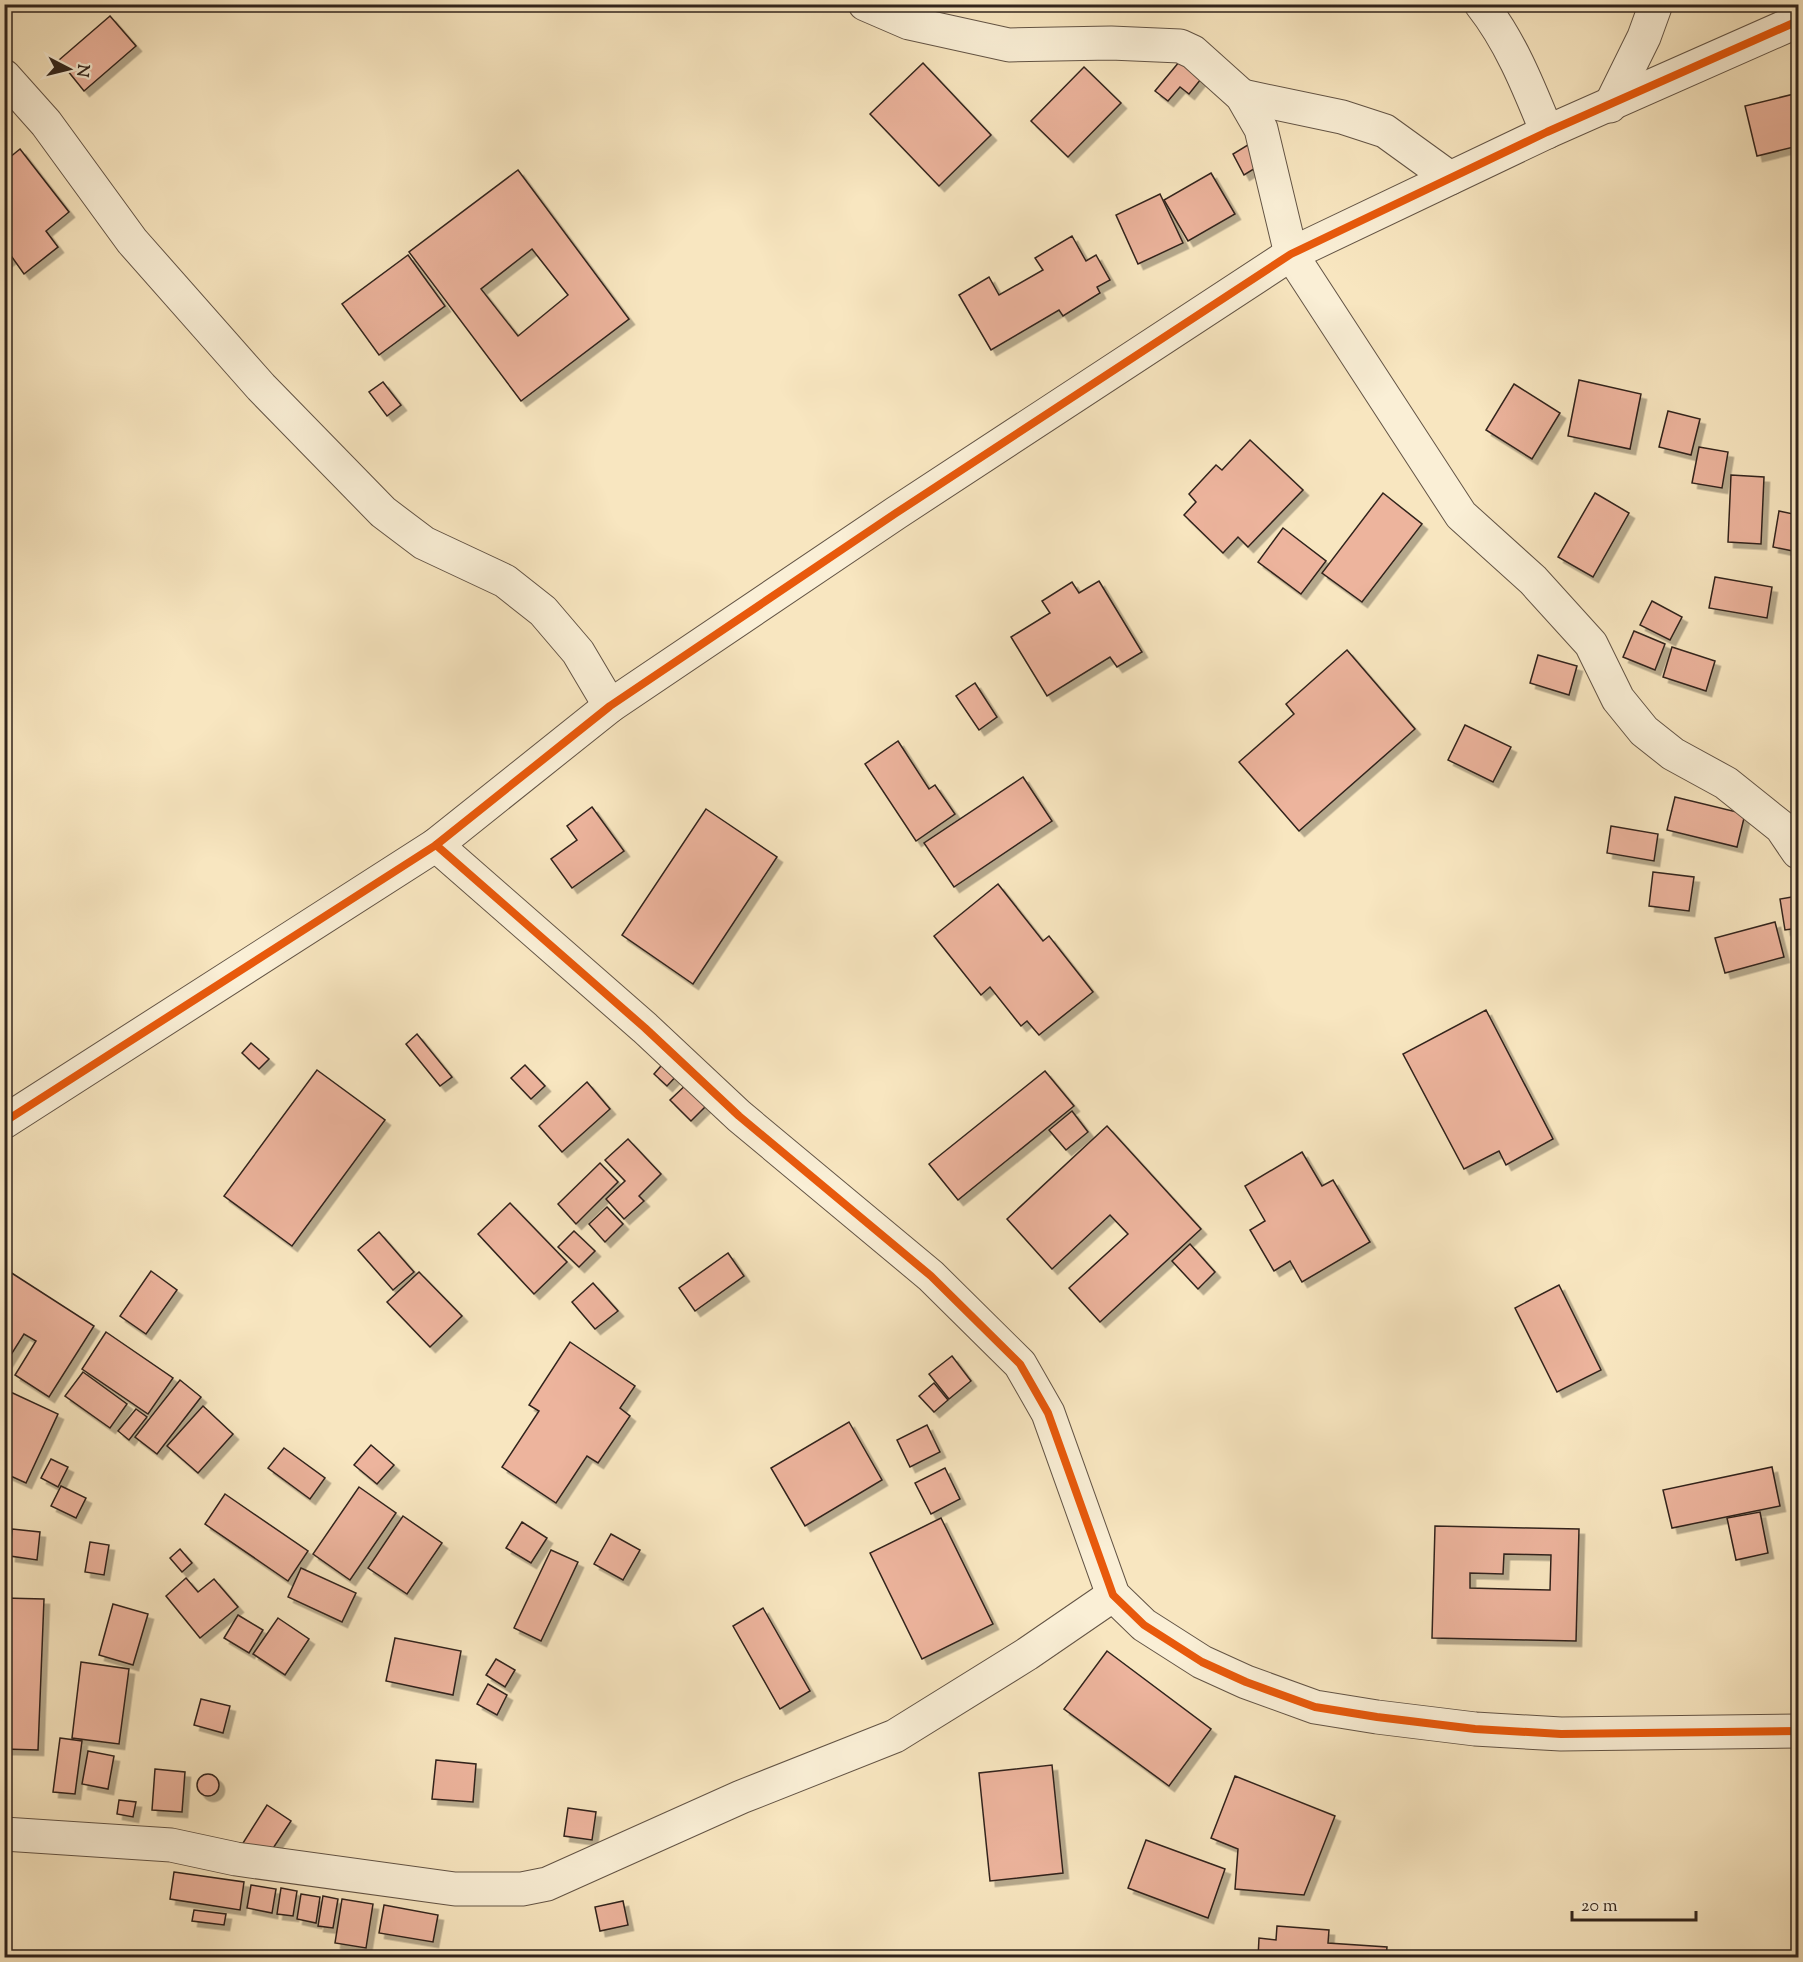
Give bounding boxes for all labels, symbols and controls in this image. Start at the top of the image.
north arrow [39,39,99,99]
text: N [69,63,94,78]
scale bar [1572,1884,1696,1922]
text: 20 m [1581,1894,1618,1920]

